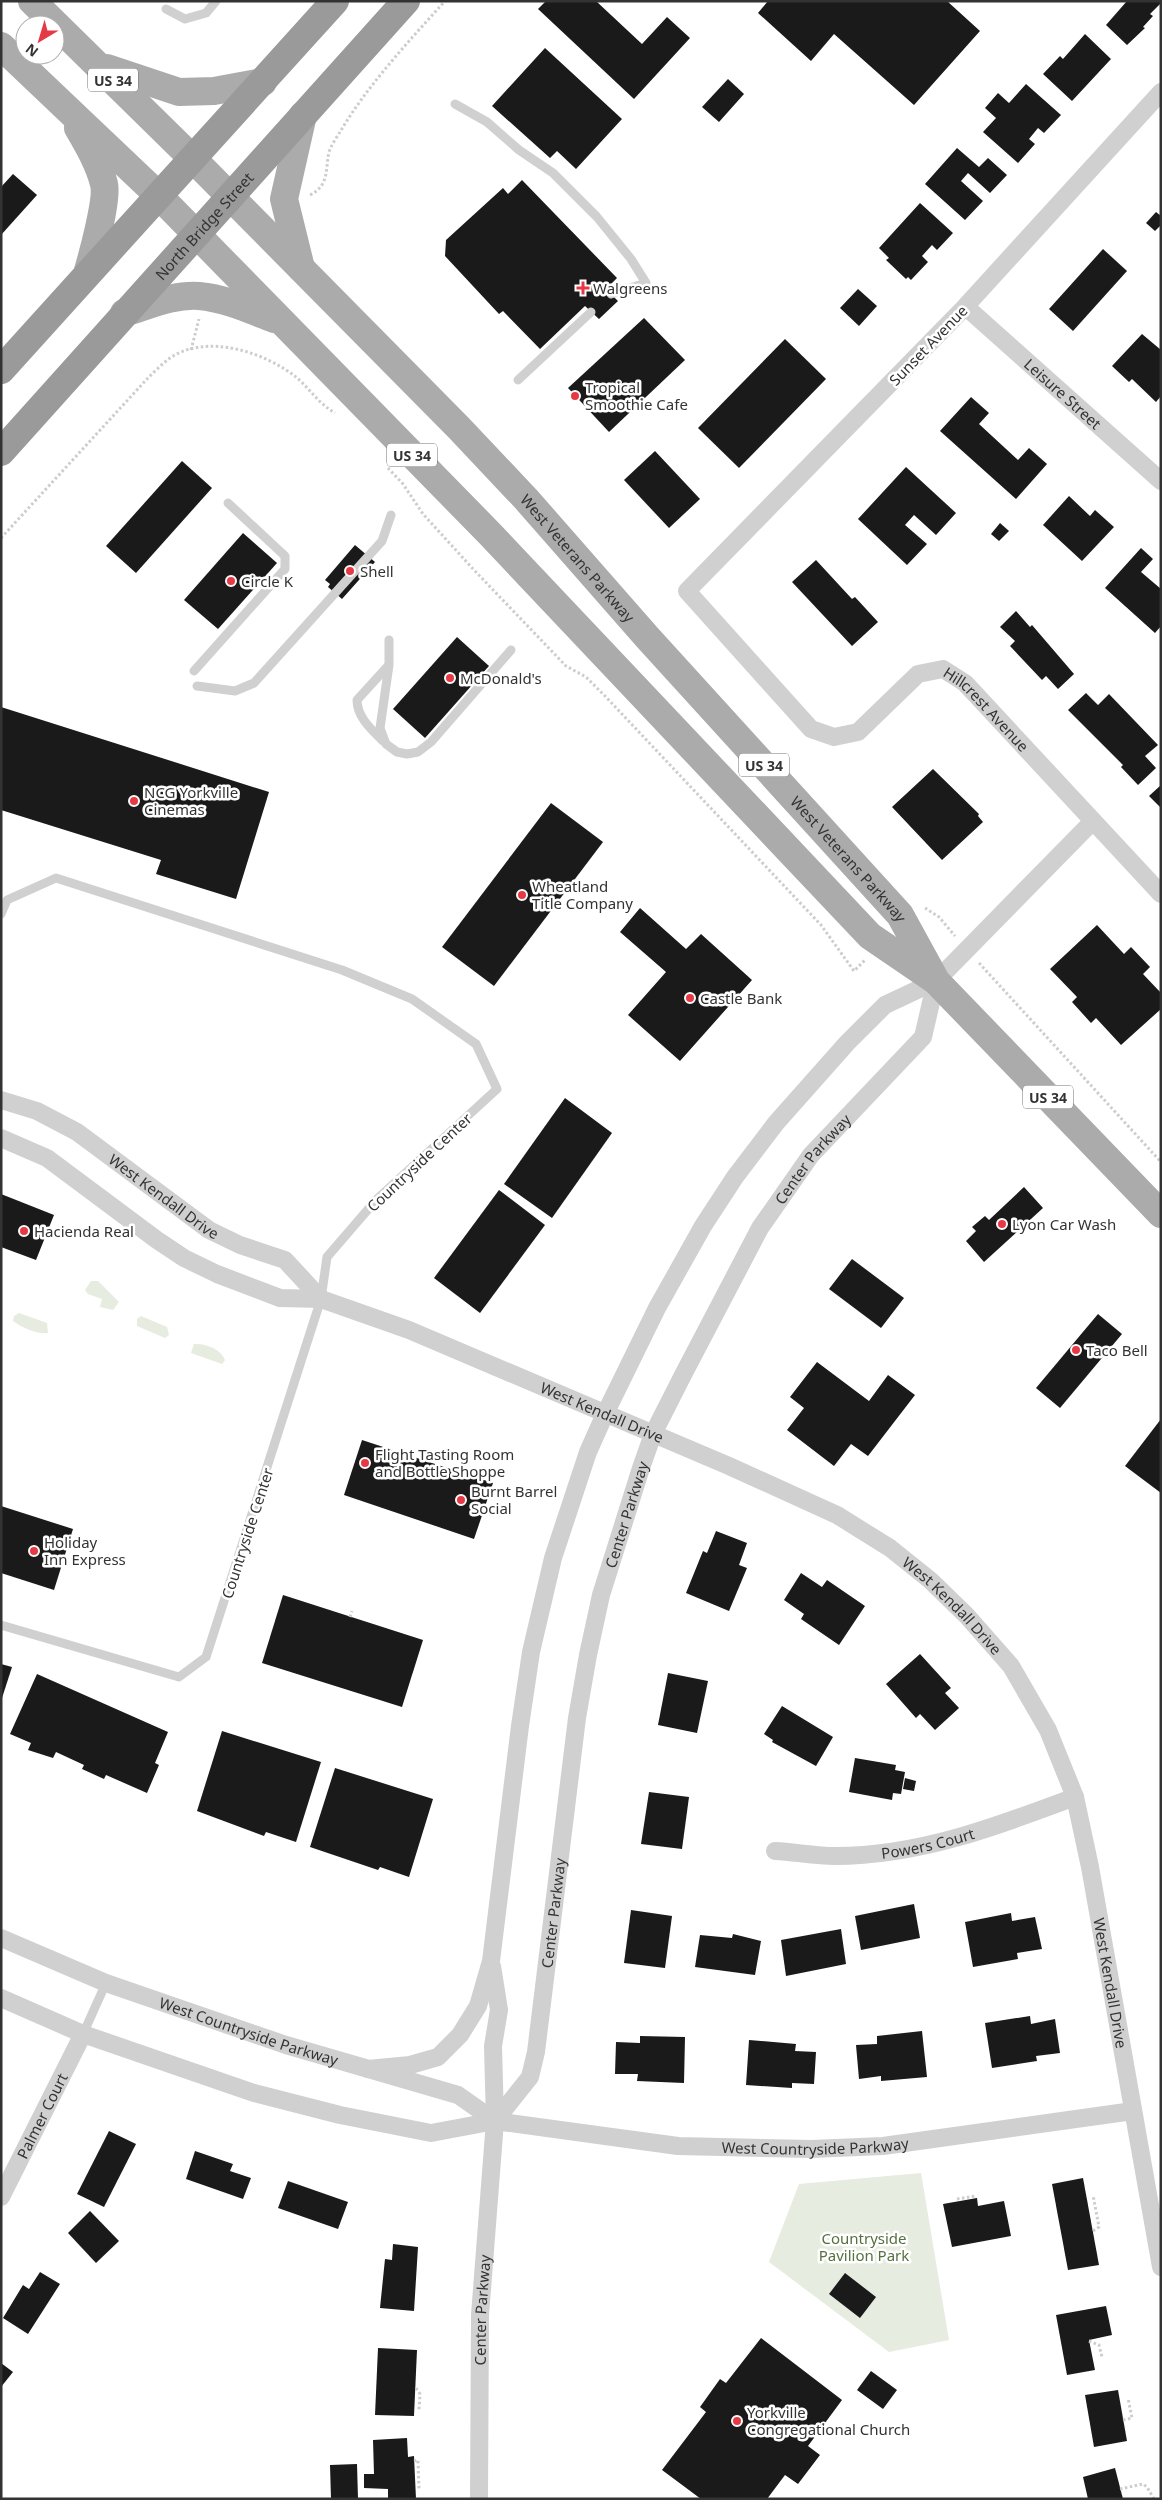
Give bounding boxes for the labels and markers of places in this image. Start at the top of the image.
place label: Walgreens [593,278,667,298]
marker: Walgreens [577,282,589,294]
place label: Tropical Smoothie Cafe [585,377,688,414]
marker: Tropical Smoothie Cafe [569,390,581,402]
place label: Shell [360,561,394,581]
marker: Shell [344,565,356,577]
place label: Circle K [241,571,294,591]
marker: Circle K [225,575,237,587]
place label: McDonald's [460,668,542,688]
marker: McDonald's [444,672,456,684]
place label: NCG Yorkville Cinemas [144,782,238,819]
marker: NCG Yorkville Cinemas [128,795,140,807]
place label: Wheatland Title Company [532,876,633,913]
marker: Wheatland Title Company [516,889,528,901]
place label: Castle Bank [700,988,782,1008]
marker: Castle Bank [684,992,696,1004]
place label: Lyon Car Wash [1012,1214,1116,1234]
marker: Lyon Car Wash [996,1218,1008,1230]
place label: Hacienda Real [34,1221,134,1241]
marker: Hacienda Real [18,1225,30,1237]
place label: Taco Bell [1086,1340,1148,1360]
marker: Taco Bell [1070,1344,1082,1356]
place label: Flight Tasting Room and Bottle Shoppe [375,1444,514,1481]
marker: Flight Tasting Room and Bottle Shoppe [359,1457,371,1469]
place label: Burnt Barrel Social [471,1481,557,1518]
marker: Burnt Barrel Social [455,1494,467,1506]
place label: Holiday Inn Express [44,1532,126,1569]
marker: Holiday Inn Express [28,1545,40,1557]
place label: Yorkville Congregational Church [747,2402,910,2439]
marker: Yorkville Congregational Church [731,2415,743,2427]

